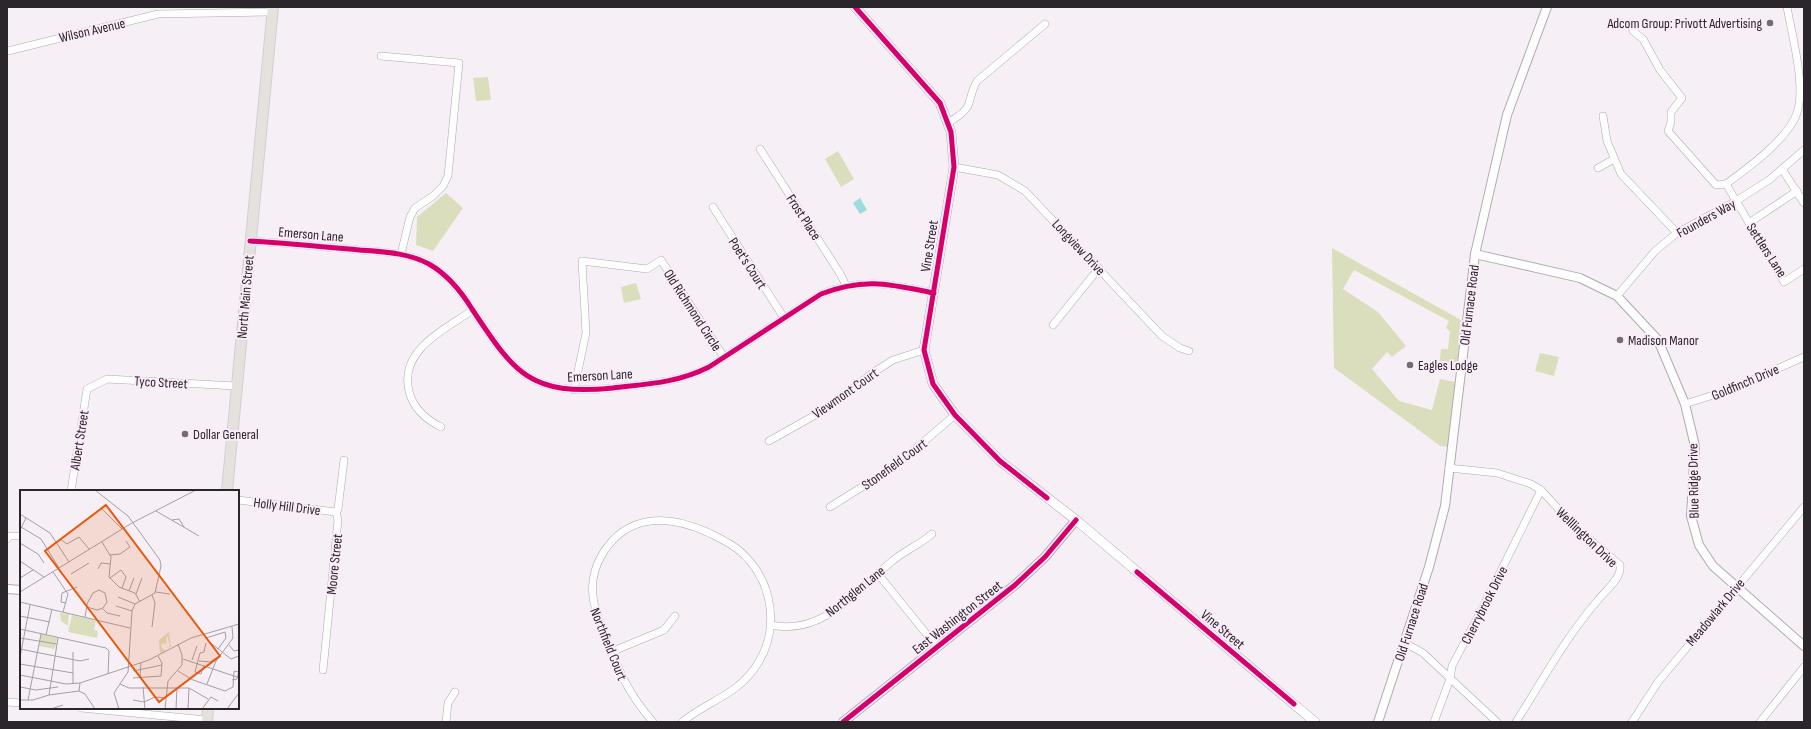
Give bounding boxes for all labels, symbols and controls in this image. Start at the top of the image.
street label: Wilson Avenue [57,15,127,46]
place label: Adcom Group: Privott Advertising [1606,15,1762,32]
marker: Adcom Group: Privott Advertising [1765,18,1775,28]
street label: Frost Place [782,191,825,243]
street label: Founders Way [1674,195,1739,242]
street label: Longview Drive [1048,216,1109,279]
street label: Vine Street [917,219,942,273]
street label: Settlers Lane [1743,220,1790,281]
street label: Emerson Lane [278,223,344,246]
street label: Poet's Court [725,234,770,292]
street label: North Main Street [233,255,258,339]
street label: Old Furnace Road [1456,264,1483,346]
street label: Old Richmond Circle [660,266,725,354]
place label: Madison Manor [1628,332,1699,349]
marker: Madison Manor [1615,335,1625,345]
place label: Eagles Lodge [1418,357,1478,374]
marker: Eagles Lodge [1405,360,1415,370]
street label: Goldfinch Drive [1709,361,1781,404]
street label: Emerson Lane [567,365,633,386]
street label: Viewmont Court [809,365,882,422]
street label: Tyco Street [134,373,188,392]
street label: Albert Street [66,409,93,472]
place label: Dollar General [193,426,259,443]
marker: Dollar General [180,429,190,439]
street label: Stonefield Court [858,435,930,494]
street label: Blue Ridge Drive [1684,443,1703,519]
inset map [20,490,239,709]
street label: Holly Hill Drive [252,494,321,519]
street label: Welllington Drive [1552,504,1621,571]
street label: Moore Street [323,533,346,595]
street label: Northglen Lane [822,562,888,621]
street label: Cherrybrook Drive [1458,563,1511,647]
street label: Meadowlark Drive [1682,575,1749,650]
street label: East Washington Street [909,577,1006,658]
street label: Old Furnace Road [1391,581,1432,663]
street label: Northfield Court [586,605,631,683]
street label: Vine Street [1197,606,1248,653]

